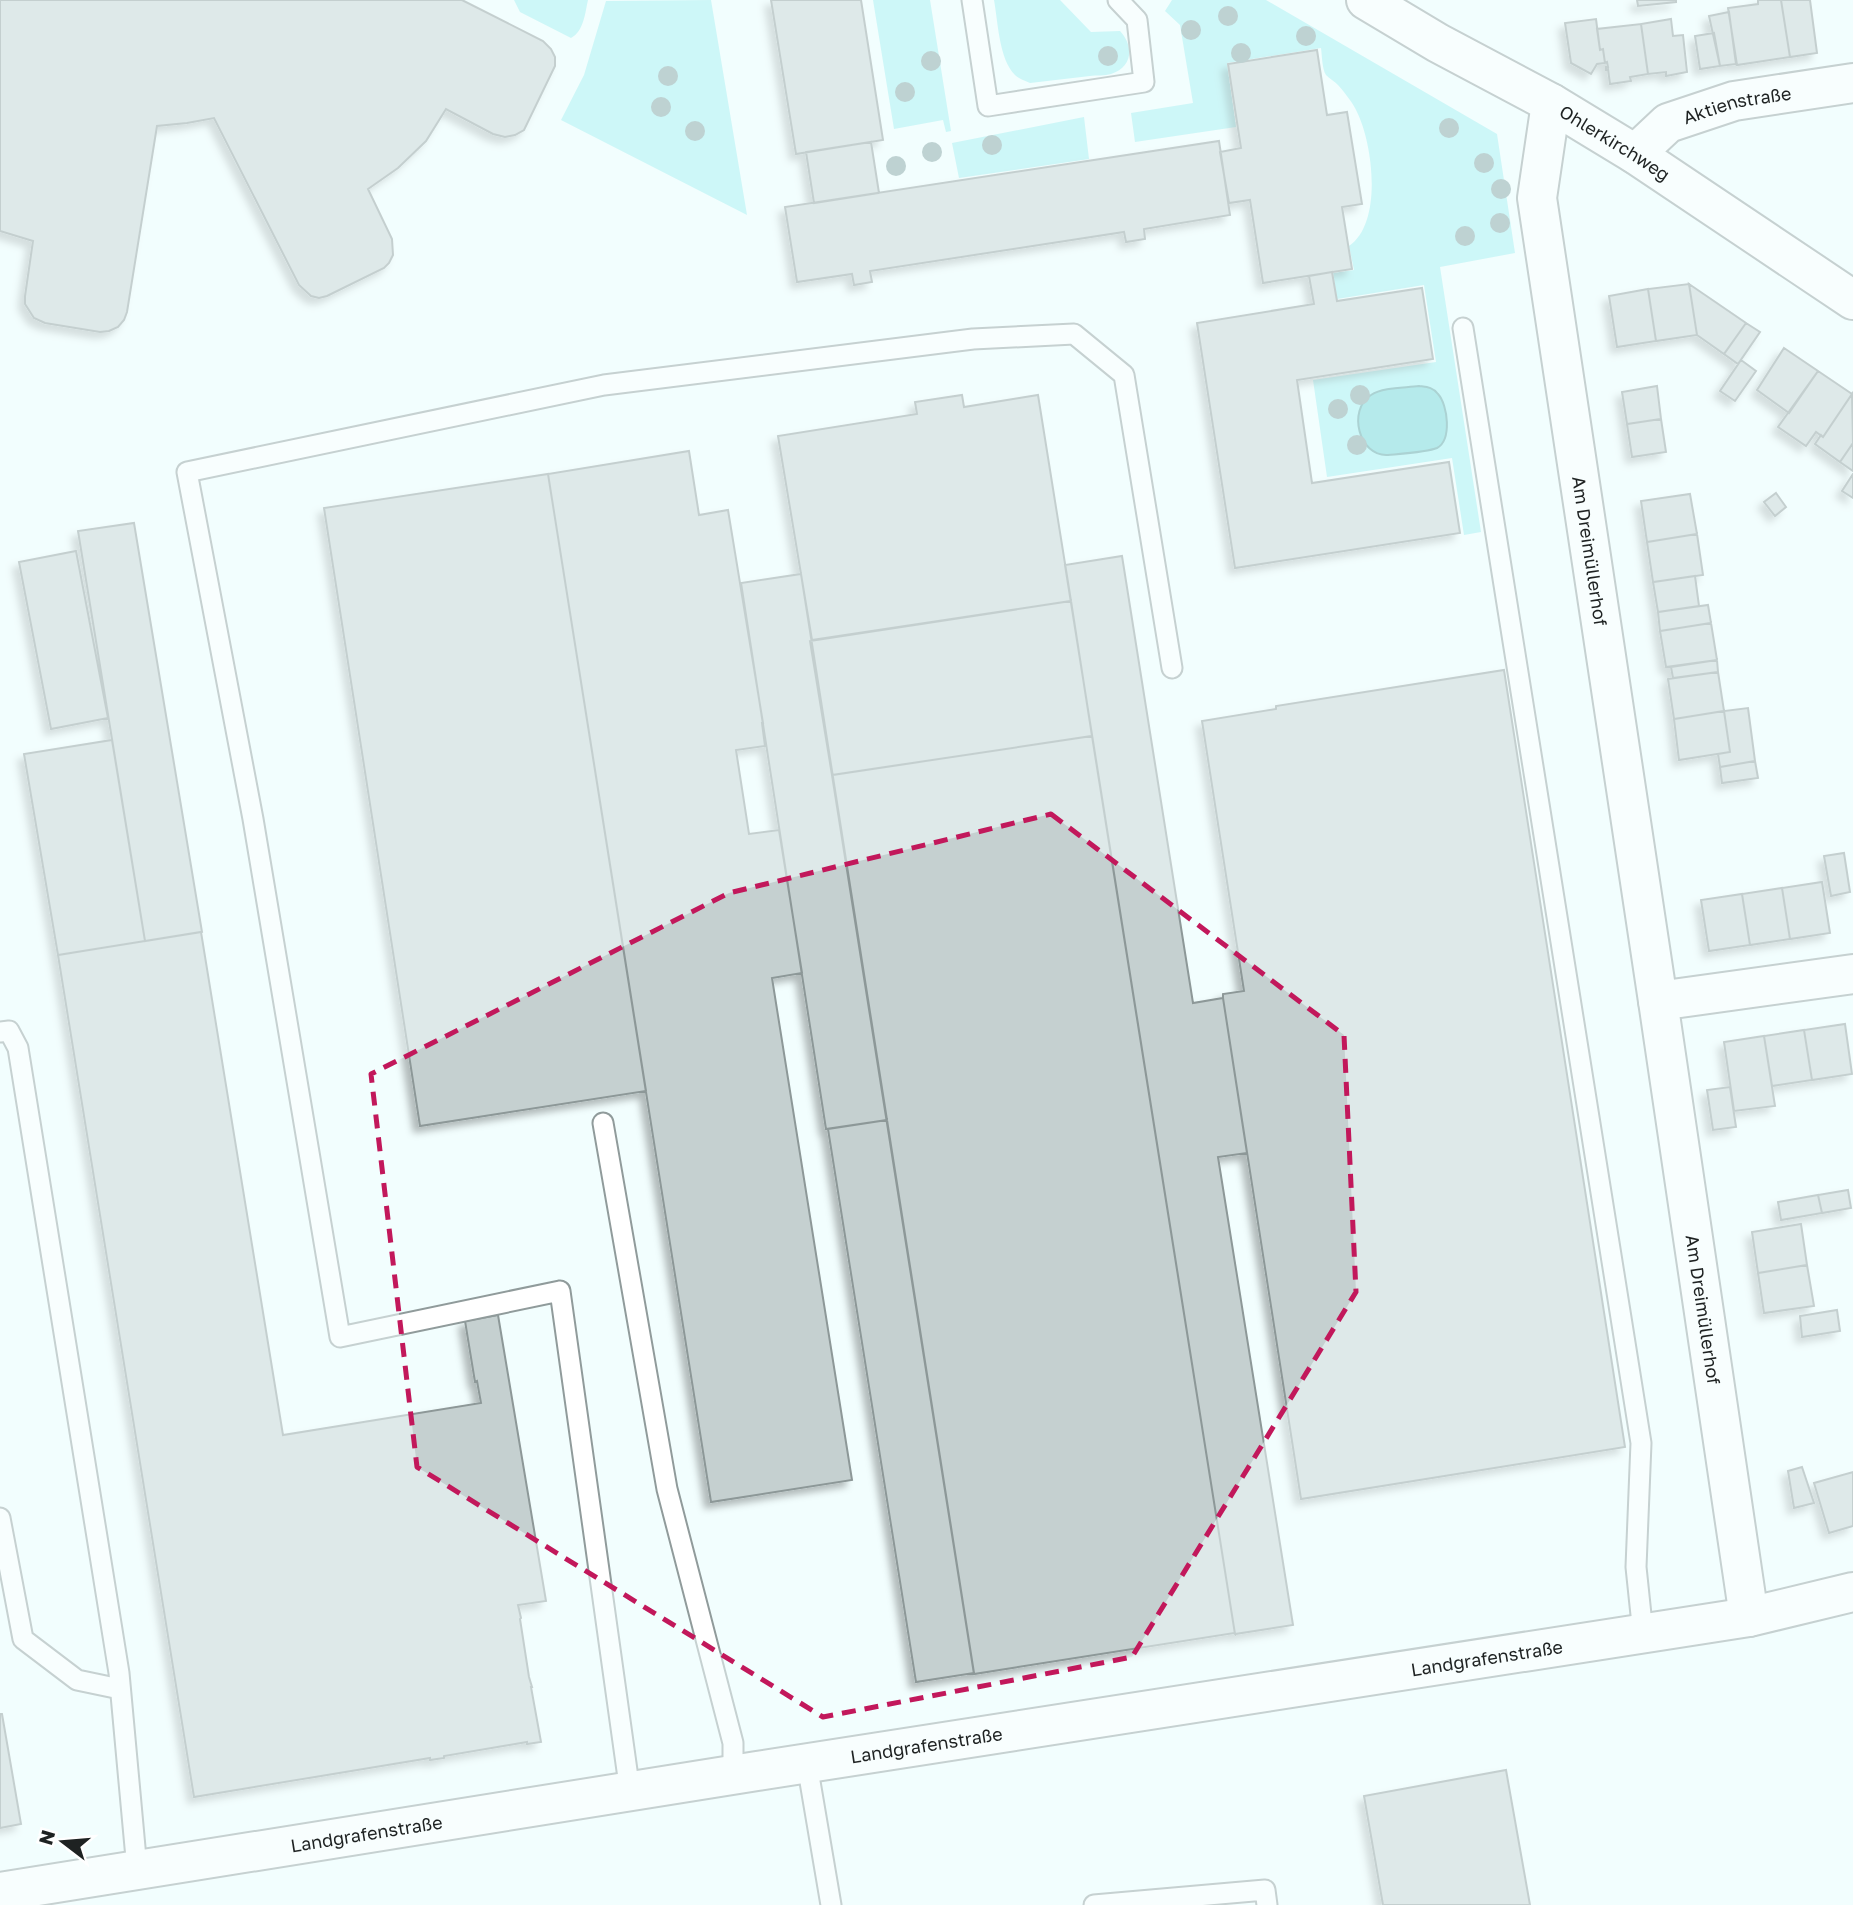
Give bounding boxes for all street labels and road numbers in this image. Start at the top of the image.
street label: Aktienstraße [1680,82,1793,128]
street label: Ohlerkirchweg [1556,100,1674,185]
street label: Am Dreimüllerhof [1568,475,1612,628]
street label: Am Dreimüllerhof [1682,1233,1726,1386]
street label: Landgrafenstraße [1409,1635,1564,1680]
street label: Landgrafenstraße [849,1722,1004,1767]
street label: Landgrafenstraße [289,1810,444,1856]

